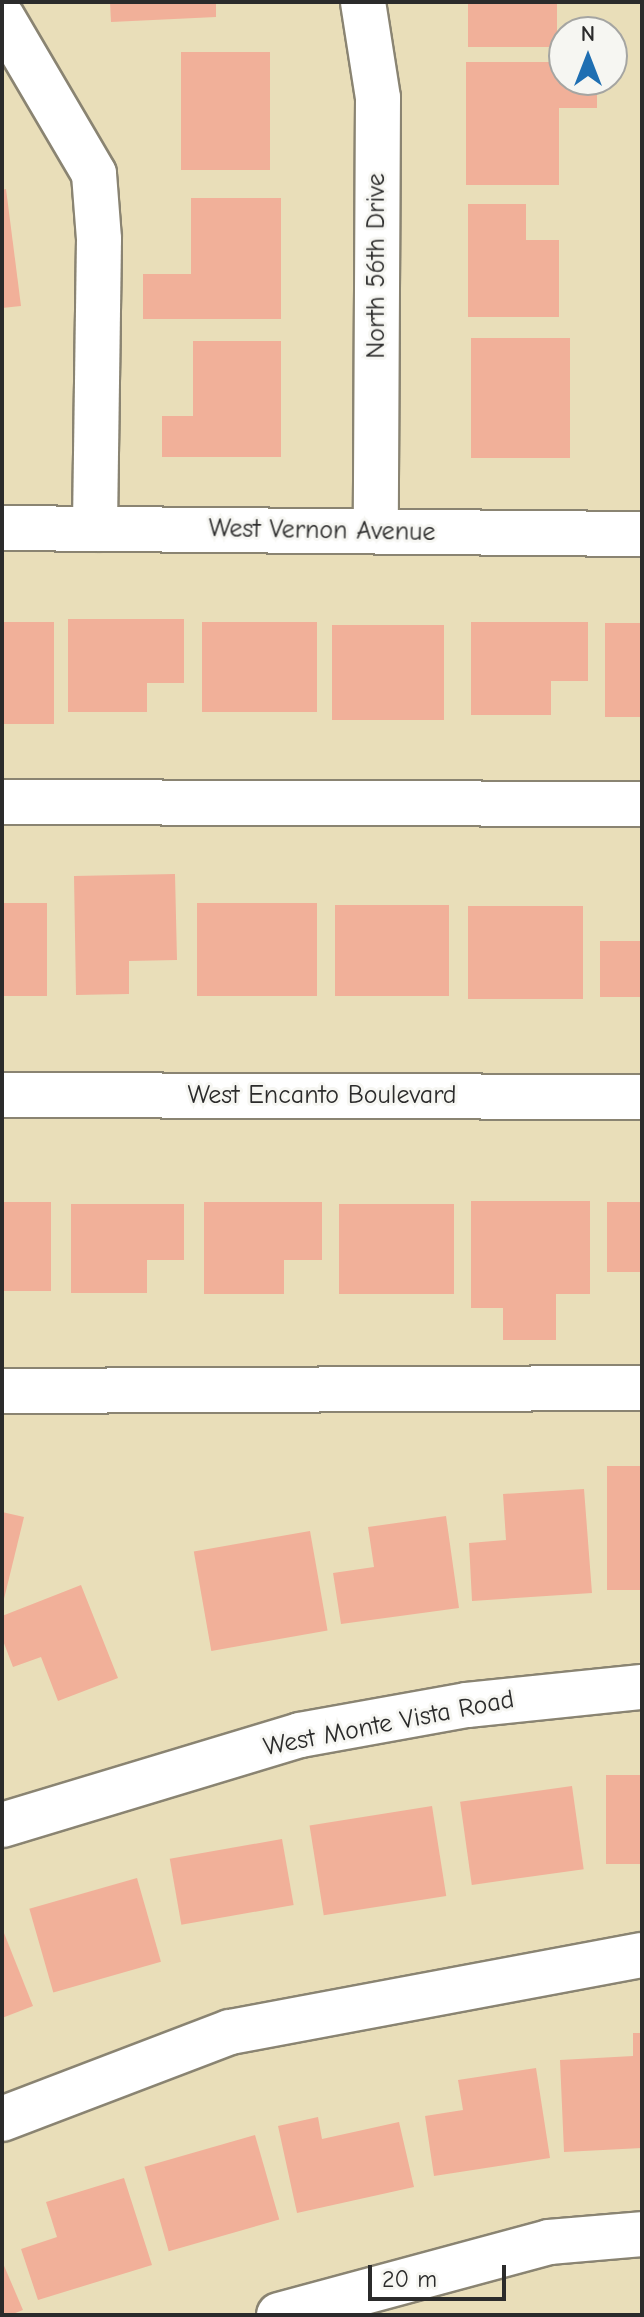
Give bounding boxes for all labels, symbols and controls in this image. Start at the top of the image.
north arrow [548,16,628,96]
text: N [581,21,595,47]
street label: North 56th Drive [361,173,393,359]
street label: West Vernon Avenue [208,513,436,549]
street label: West Encanto Boulevard [187,1080,457,1112]
street label: West Monte Vista Road [261,1684,517,1764]
scale bar [372,2249,510,2299]
text: 20 m [382,2265,437,2293]

